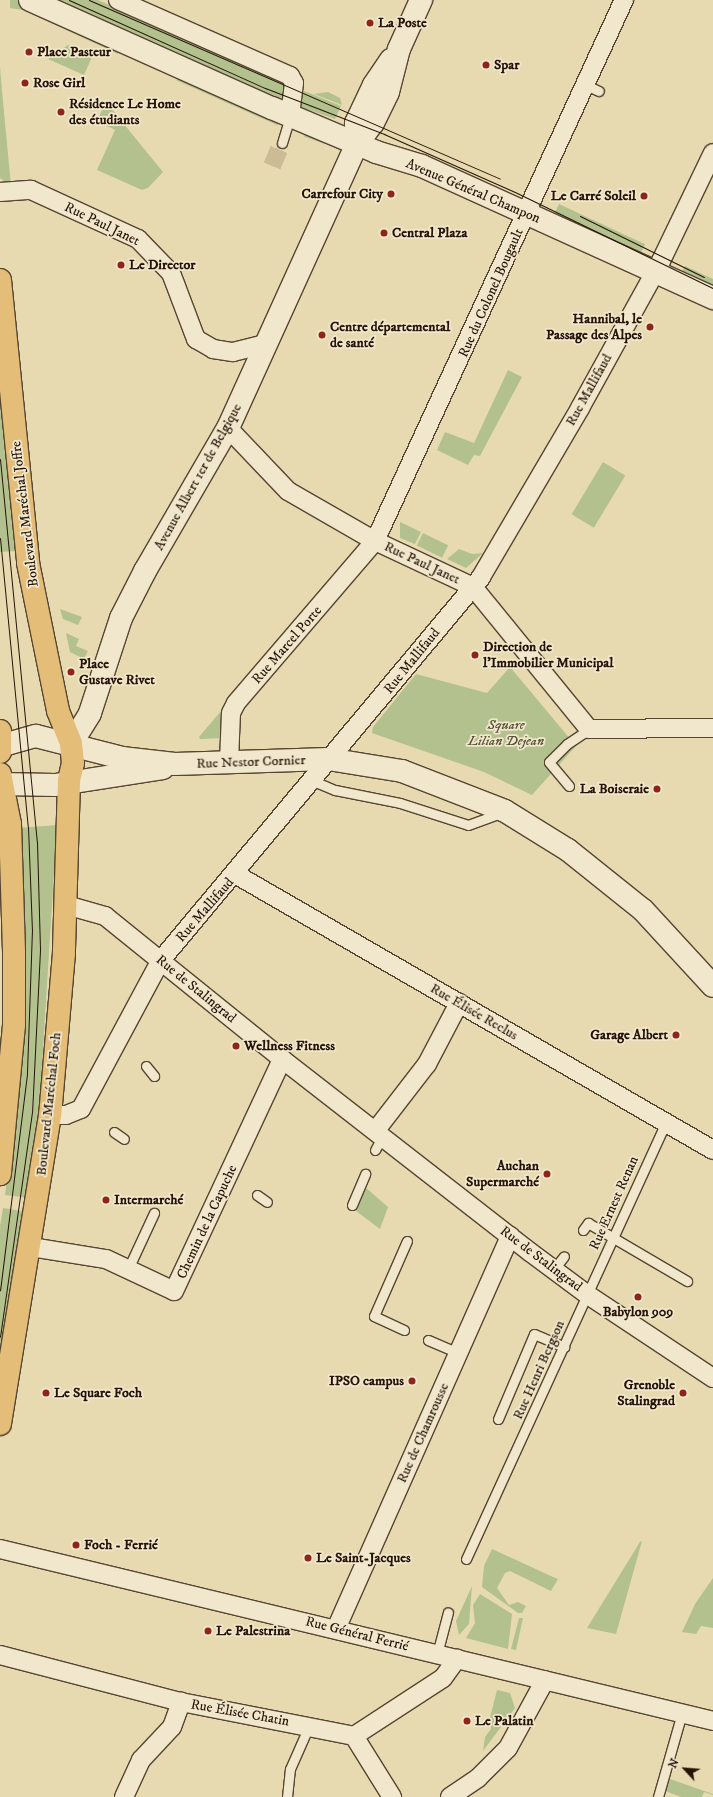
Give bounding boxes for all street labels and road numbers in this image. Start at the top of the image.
street label: Avenue Général Champon [403,155,543,227]
street label: Rue Paul Janet [62,199,142,249]
street label: Rue du Colonel Bougault [455,226,527,360]
street label: Rue Mallifaud [562,351,616,429]
street label: Avenue Albert 1er de Belgique [151,401,245,553]
street label: Boulevard Maréchal Joffre [8,440,42,588]
street label: Rue Paul Janet [381,538,463,588]
street label: Rue Marcel Porte [249,603,325,687]
street label: Rue Mallifaud [380,625,444,697]
street label: Rue Nestor Cornier [196,752,306,772]
street label: Rue Mallifaud [172,874,238,946]
street label: Rue de Stalingrad [152,951,240,1027]
street label: Rue Élisée Reclus [427,980,521,1044]
street label: Boulevard Maréchal Foch [33,1031,65,1177]
street label: Rue Ernest Renan [586,1154,642,1252]
street label: Chemin de la Capuche [173,1162,241,1282]
street label: Rue de Stalingrad [497,1223,585,1295]
street label: Rue Henri Bergson [510,1318,568,1422]
street label: Rue de Chamrousse [393,1380,453,1486]
street label: Rue Général Ferrié [304,1613,410,1655]
street label: Rue Élisée Chatin [189,1696,291,1730]

